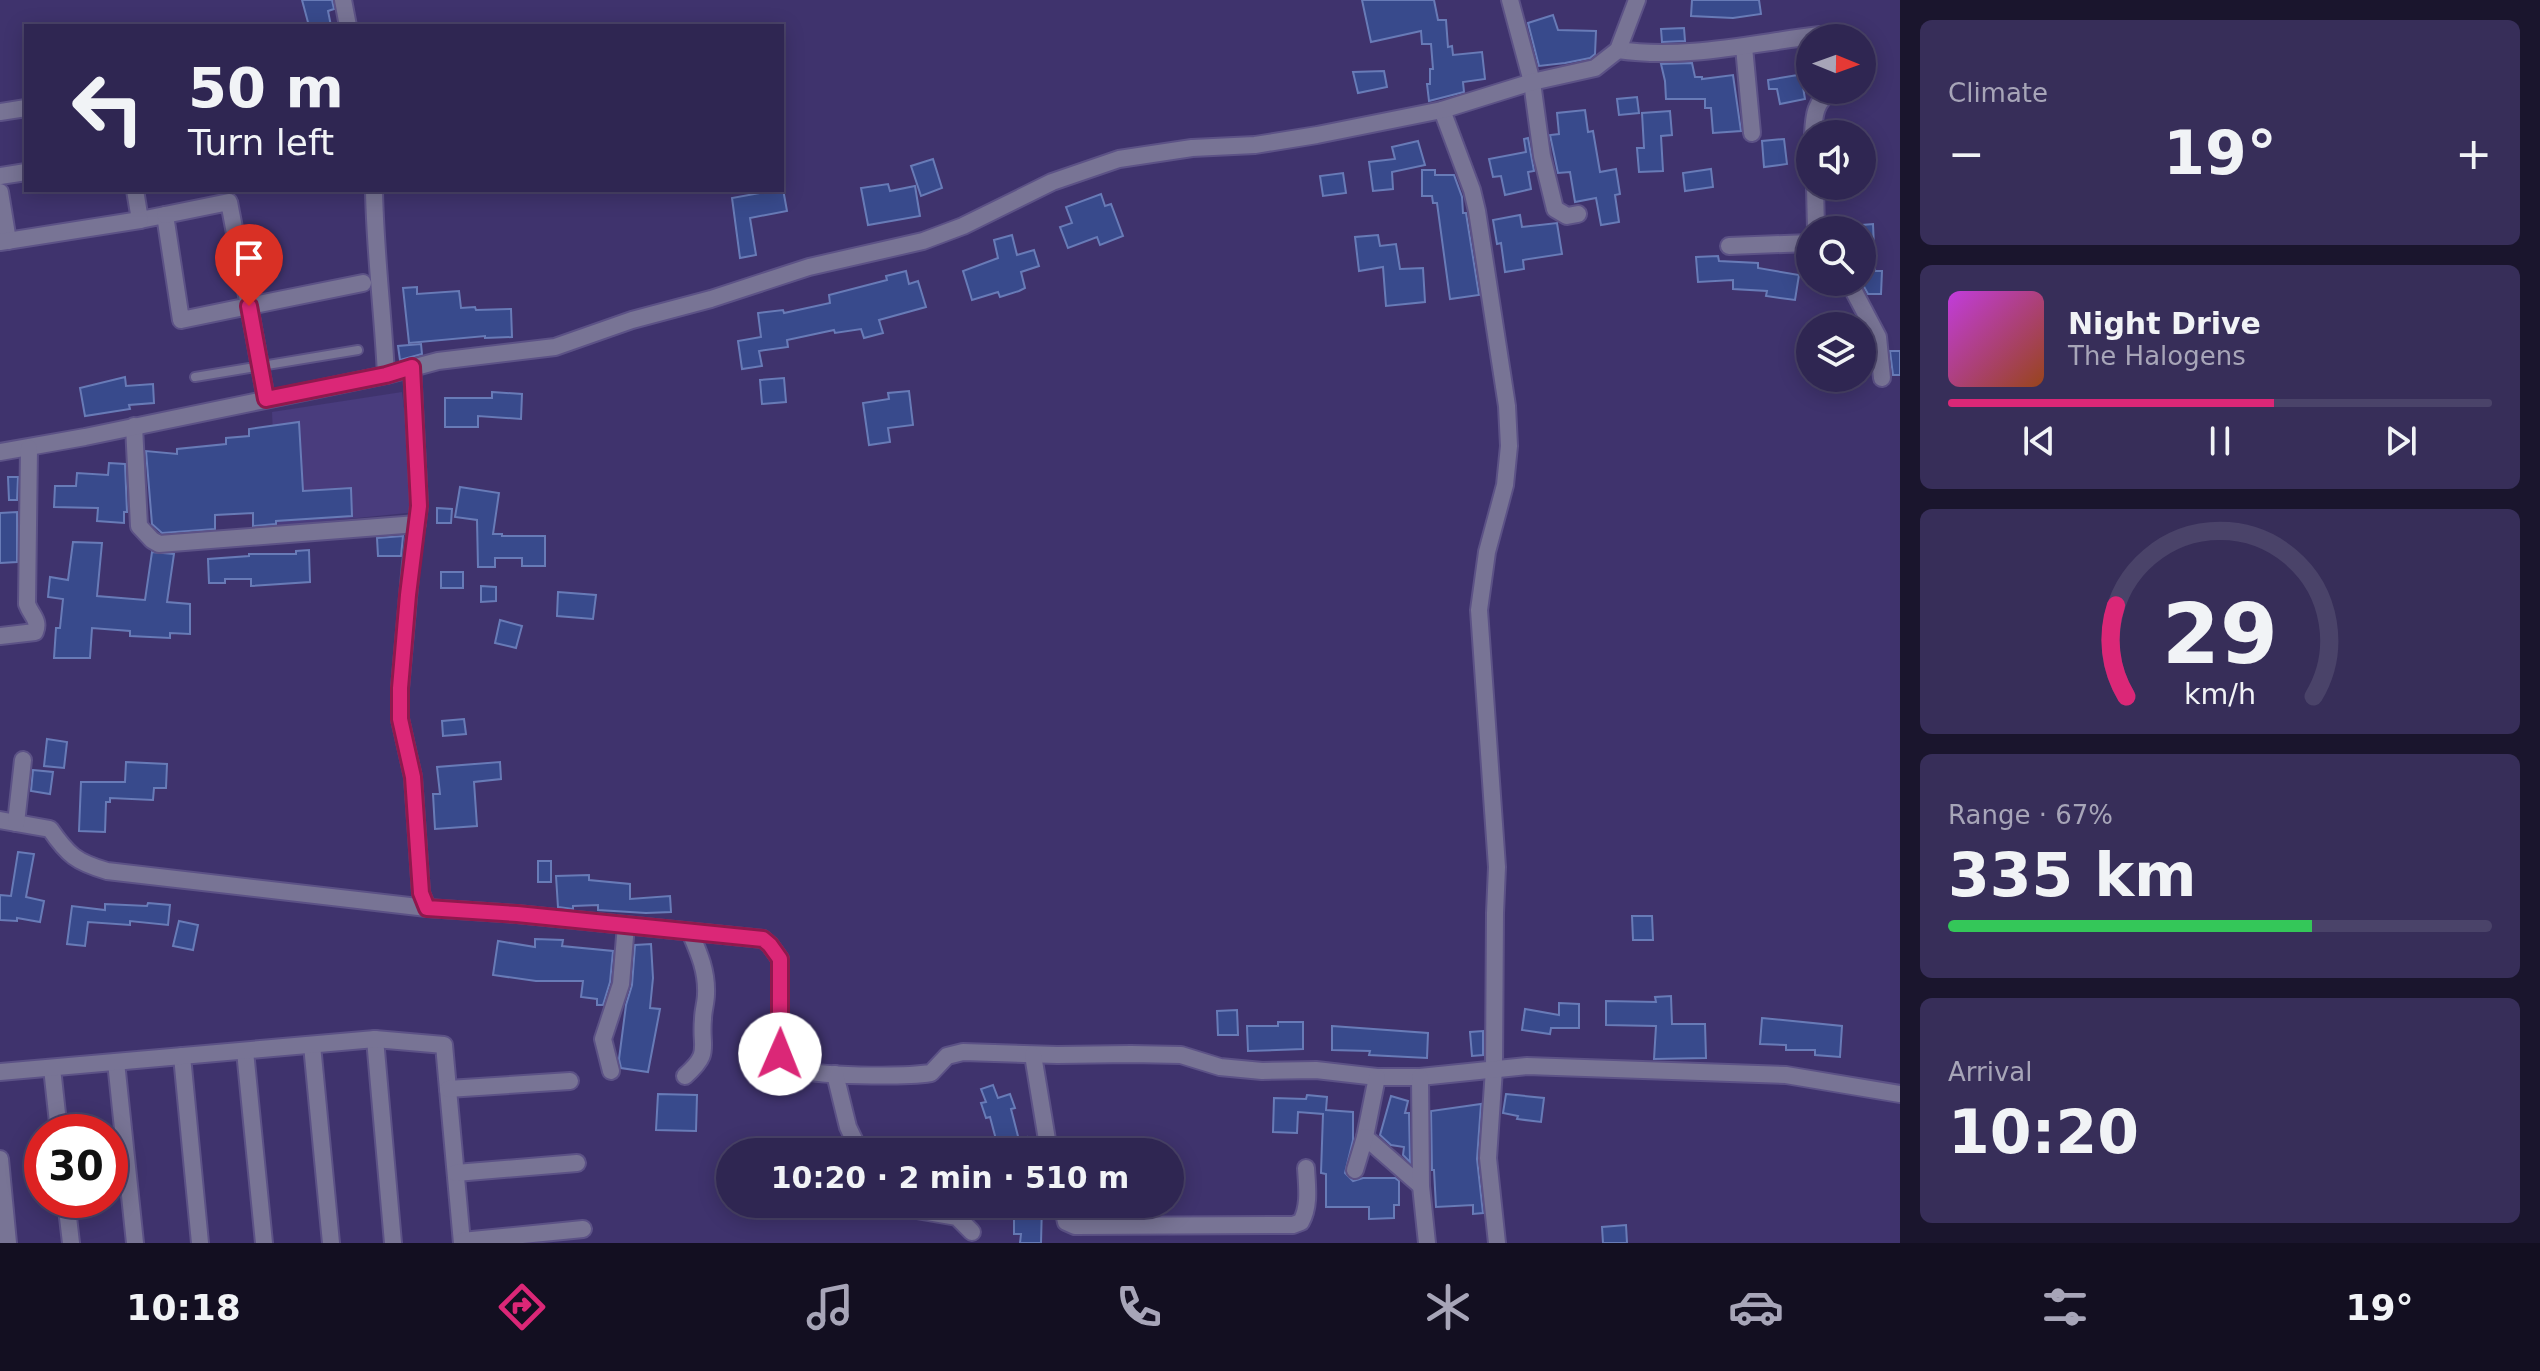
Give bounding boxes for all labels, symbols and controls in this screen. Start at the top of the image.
north arrow [1796,24,1876,104]
map controls [1796,24,1876,392]
text: 50 m [188,55,344,120]
icon: left [56,56,160,160]
text: Climate [1948,78,2048,108]
text: 19° [2163,118,2277,188]
button: sound [1796,120,1876,200]
text: Turn left [188,122,334,163]
text: − [1948,128,1985,179]
text: + [2455,128,2492,179]
button: search [1796,216,1876,296]
pin [215,224,283,306]
icon: arrive [227,236,271,280]
text: Night Drive [2068,306,2261,341]
button: layers [1796,312,1876,392]
text: The Halogens [2068,341,2246,371]
icon: previous [2017,419,2061,463]
icon: pause [2198,419,2242,463]
icon: next [2379,419,2423,463]
text: 29 [2162,586,2278,683]
text: km/h [2184,678,2256,712]
text: Range · 67% [1948,800,2113,830]
text: 335 km [1948,840,2197,910]
position arrow [738,1012,822,1096]
text: Arrival [1948,1057,2032,1087]
text: 10:20 [1948,1097,2139,1167]
speed limit sign: 30 [24,1114,128,1218]
text: 10:20 · 2 min · 510 m [771,1160,1129,1195]
icon: directions [494,1279,550,1335]
icon: music [802,1279,858,1335]
icon: phone [1111,1279,1167,1335]
icon: climate [1420,1279,1476,1335]
icon: car [1728,1279,1784,1335]
icon: filters [2037,1279,2093,1335]
text: 10:18 [126,1287,241,1328]
text: 19° [2346,1287,2414,1328]

